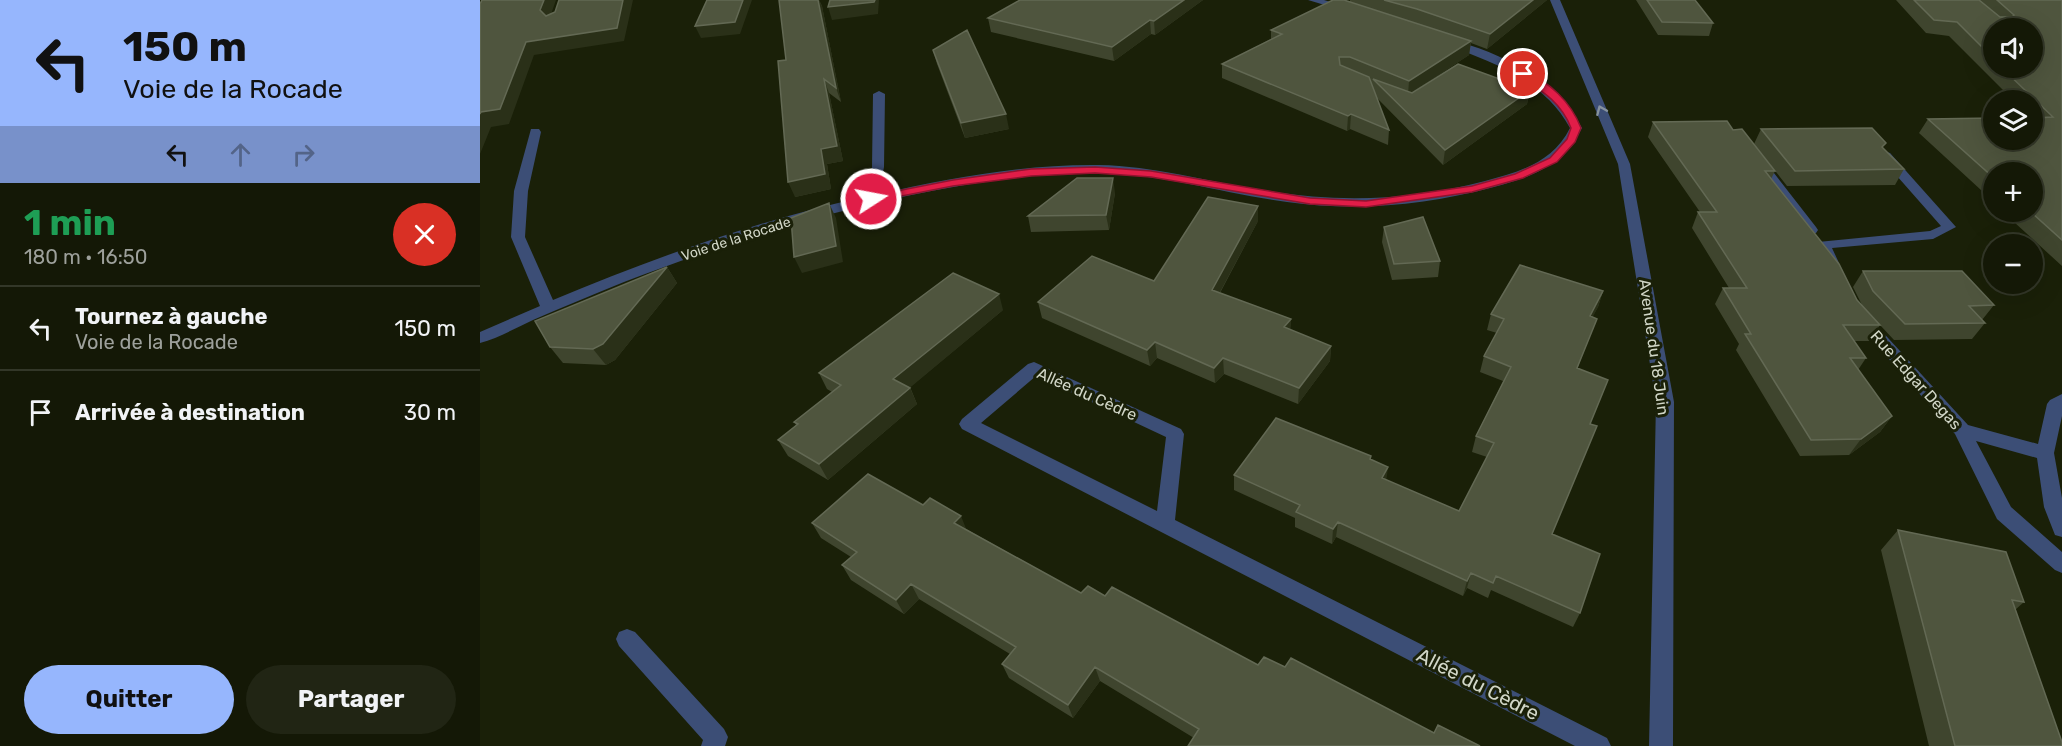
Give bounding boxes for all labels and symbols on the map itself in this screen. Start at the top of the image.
pin [1497,48,1548,99]
one-way arrow [1596,105,1608,116]
position arrow [839,167,903,231]
street label: Voie de la Rocade [679,213,793,265]
street label: Avenue du 18 Juin [1635,278,1673,416]
street label: Rue Edgar Degas [1867,327,1965,433]
street label: Allée du Cèdre [1034,363,1140,425]
street label: Allée du Cèdre [1413,643,1543,725]

